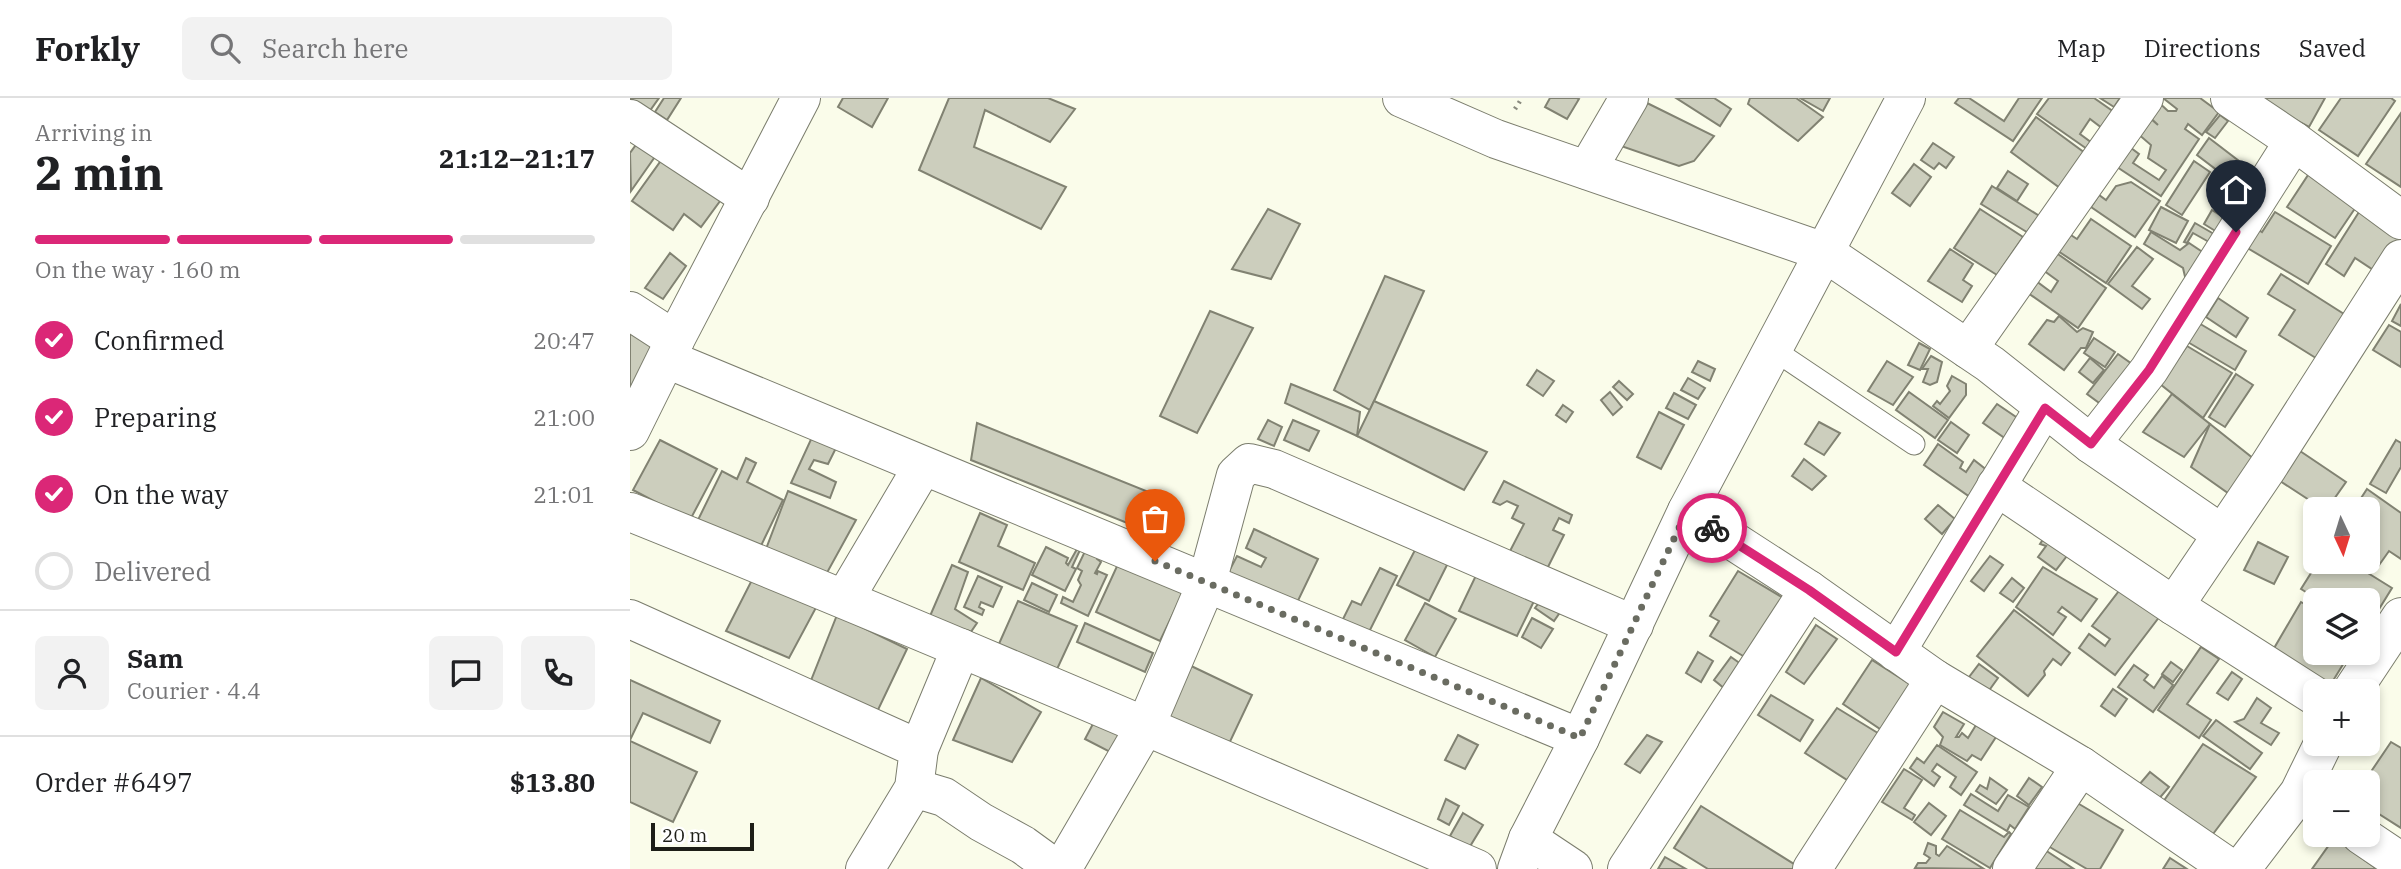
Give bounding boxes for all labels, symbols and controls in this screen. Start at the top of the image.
search box [182,17,672,80]
text: Forkly [35,27,140,70]
icon: search [206,29,244,67]
text: Search here [262,31,409,65]
text: Map [2057,32,2106,64]
text: Directions [2144,32,2261,64]
text: Saved [2299,32,2366,64]
text: Arriving in [35,117,152,147]
text: 21:12–21:17 [439,141,595,175]
text: 2 min [35,143,164,203]
pin [2206,160,2266,232]
icon: home [2217,171,2255,209]
text: On the way · 160 m [35,254,241,284]
icon: check [35,321,73,359]
text: Confirmed [94,323,225,357]
text: 20:47 [533,325,595,355]
icon: check [35,398,73,436]
text: Preparing [94,400,216,434]
text: 21:00 [533,402,595,432]
icon: check [35,475,73,513]
text: On the way [94,477,228,511]
text: 21:01 [533,479,595,509]
pin [1125,489,1185,561]
courier [1677,493,1747,563]
north arrow [2303,497,2380,574]
map controls [2303,497,2380,847]
icon: bag [1136,500,1174,538]
icon: bike [1693,509,1731,547]
text: Delivered [94,554,211,588]
button: layers [2303,588,2380,665]
button: person [35,636,109,710]
button: chat [429,636,503,710]
button: phone [521,636,595,710]
text: Sam [127,641,183,675]
text: Courier · 4.4 [127,675,261,705]
button: + [2303,679,2380,756]
text: Order #6497 [35,765,193,799]
text: $13.80 [510,765,595,799]
button: − [2303,770,2380,847]
scale bar [651,820,754,852]
text: 20 m [662,823,707,847]

